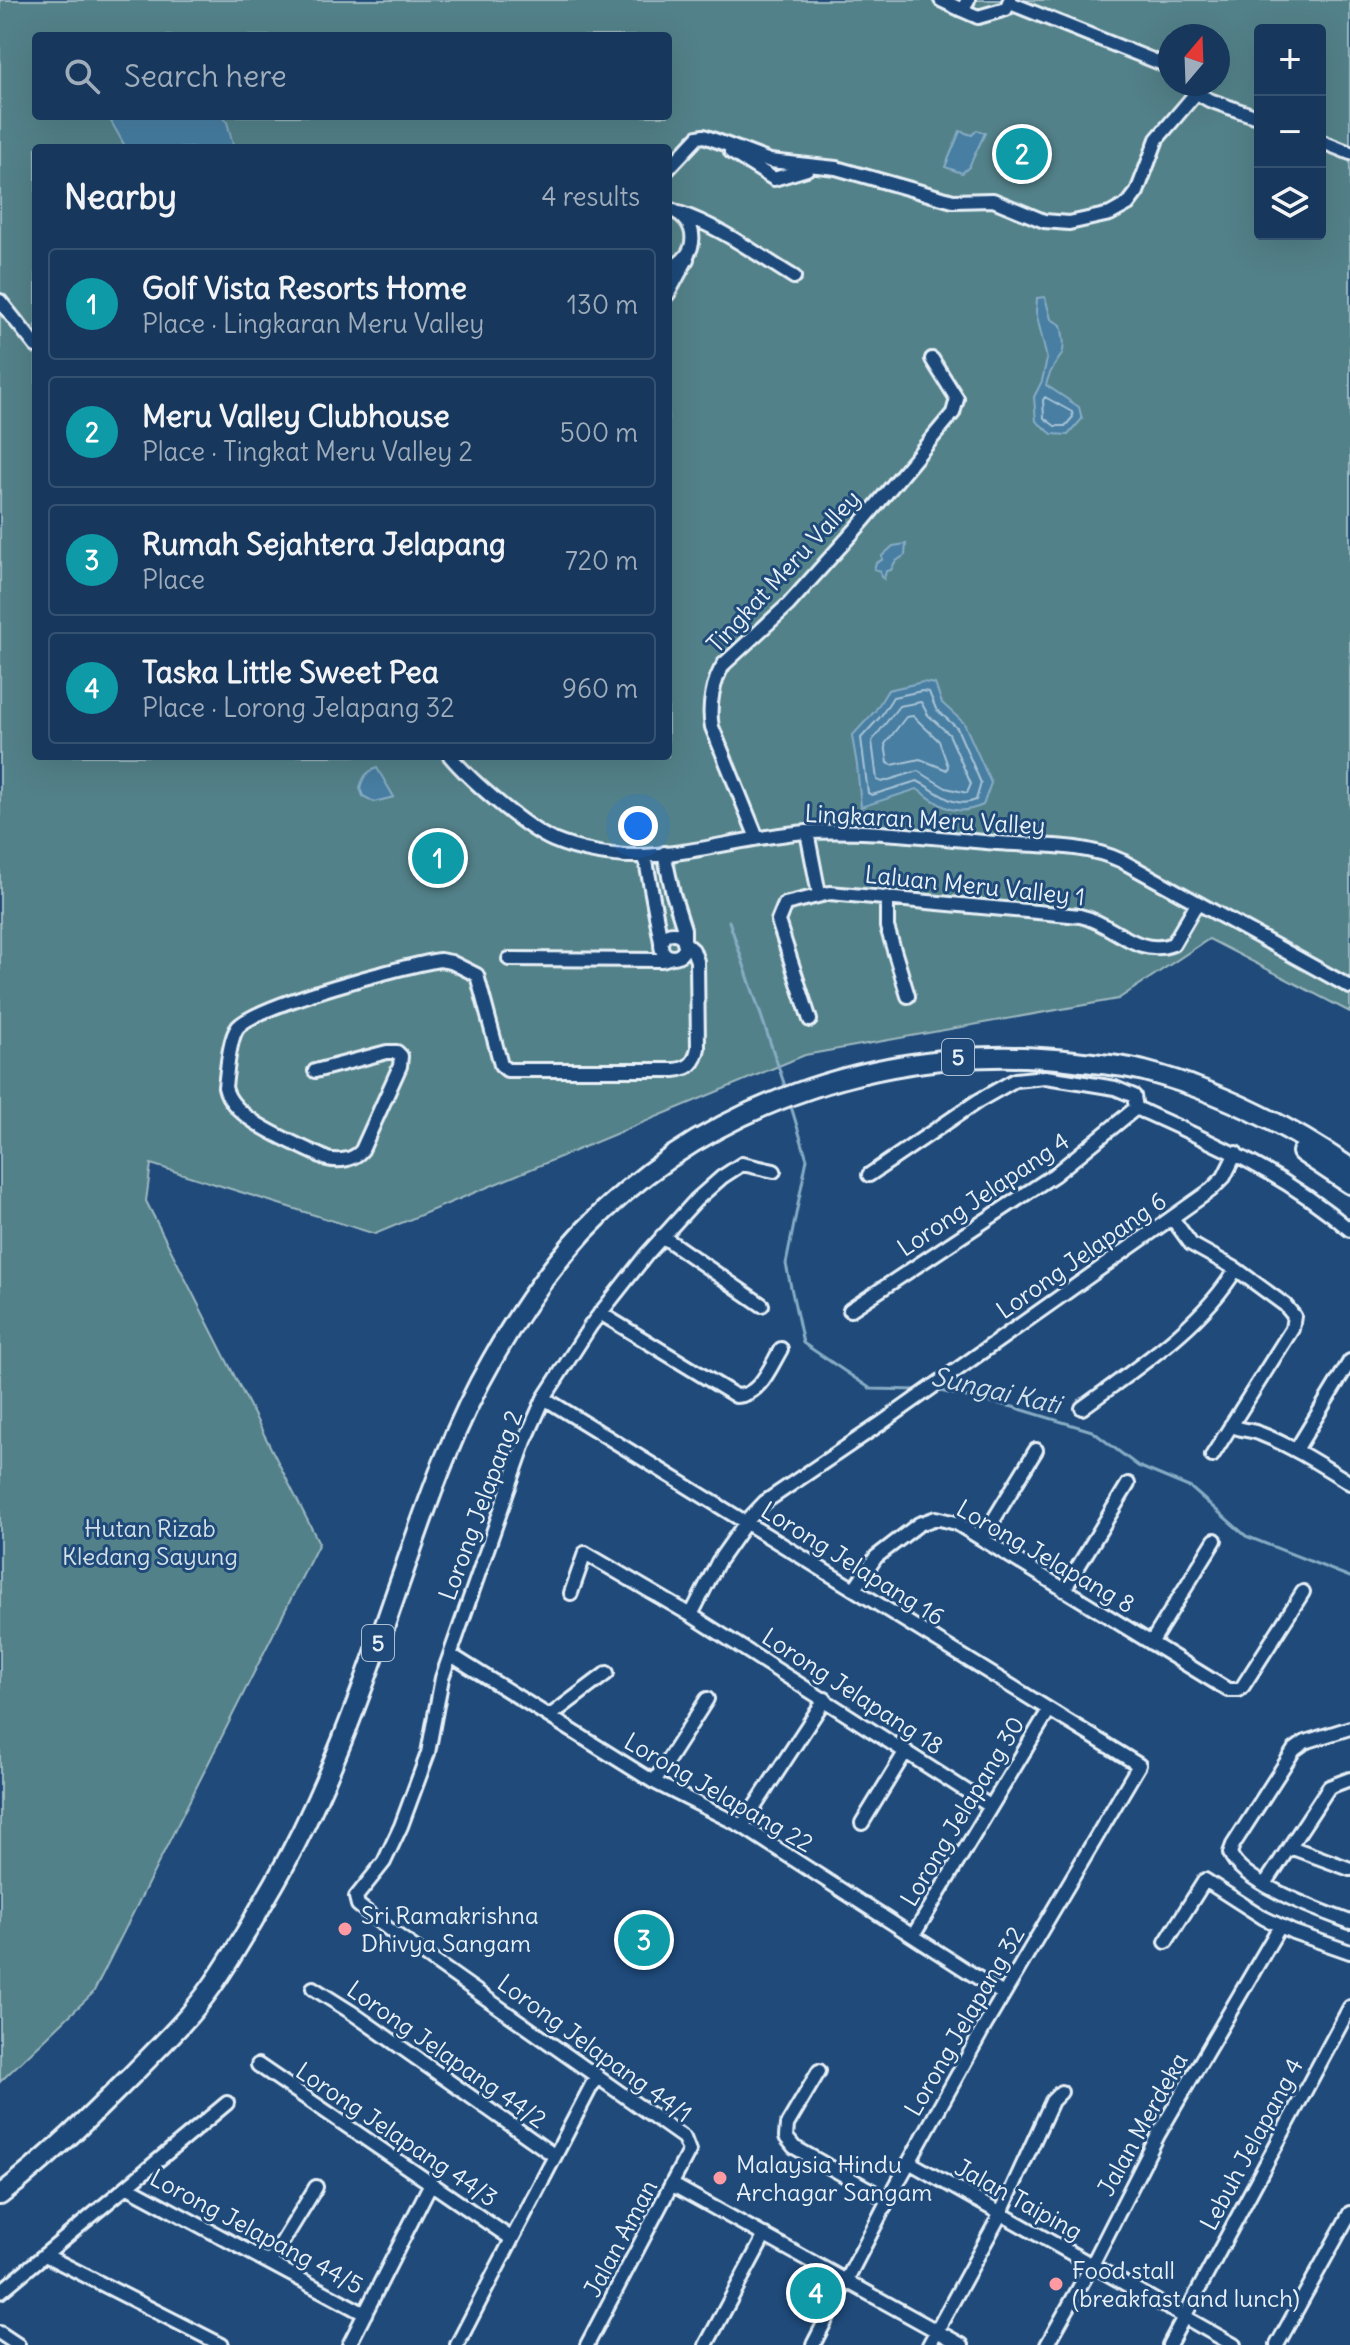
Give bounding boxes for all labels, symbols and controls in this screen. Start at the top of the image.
north arrow [1158,24,1230,96]
map controls [1254,24,1326,240]
button: + [1254,24,1326,96]
search box [32,32,672,120]
icon: search [60,54,104,98]
text: Search here [124,57,287,95]
button: − [1254,96,1326,168]
pin: 2 [996,124,1048,184]
button: layers [1254,168,1326,240]
text: Nearby [64,175,177,218]
text: 4 results [542,180,640,213]
text: Golf Vista Resorts Home [142,269,467,307]
text: 1 [87,288,97,321]
text: 130 m [567,288,638,321]
text: Place · Lingkaran Meru Valley [142,307,484,340]
text: Meru Valley Clubhouse [142,397,450,435]
text: 2 [85,416,99,449]
text: 500 m [560,416,638,449]
text: Place · Tingkat Meru Valley 2 [142,435,473,468]
street label: Tingkat Meru Valley [700,483,866,659]
text: Rumah Sejahtera Jelapang [142,525,506,563]
text: 3 [85,544,99,577]
text: 720 m [565,544,638,577]
text: Place [142,563,205,596]
text: Taska Little Sweet Pea [142,653,439,691]
text: 4 [84,672,100,705]
text: 960 m [562,672,638,705]
text: Place · Lorong Jelapang 32 [142,691,455,724]
street label: Lingkaran Meru Valley [804,798,1046,840]
your location [618,806,658,846]
pin: 1 [412,828,464,888]
street label: Laluan Meru Valley 1 [863,859,1087,911]
road number: 5 [942,1039,974,1075]
street label: Lorong Jelapang 4 [891,1125,1075,1263]
street label: Lorong Jelapang 6 [990,1185,1172,1325]
water label: Sungai Kati [928,1359,1067,1422]
street label: Lorong Jelapang 2 [432,1406,528,1604]
street label: Lorong Jelapang 8 [952,1493,1140,1619]
street label: Lorong Jelapang 16 [756,1495,950,1631]
park label: Hutan Rizab Kledang Sayung [62,1513,238,1571]
street label: Lorong Jelapang 18 [757,1621,949,1761]
road number: 5 [362,1625,394,1661]
street label: Lorong Jelapang 30 [893,1711,1031,1911]
street label: Lorong Jelapang 22 [619,1726,819,1858]
place label: Sri Ramakrishna Dhivya Sangam [361,1900,539,1958]
pin: 3 [618,1910,670,1970]
marker: Sri Ramakrishna Dhivya Sangam [336,1920,354,1938]
street label: Lorong Jelapang 32 [898,1921,1030,2121]
street label: Lorong Jelapang 44/1 [492,1967,698,2129]
street label: Lorong Jelapang 44/2 [342,1974,552,2134]
street label: Jalan Merdeka [1090,2047,1194,2201]
street label: Lebuh Jelapang 4 [1193,2053,1309,2235]
street label: Lorong Jelapang 44/3 [290,2055,504,2213]
place label: Malaysia Hindu Archagar Sangam [736,2149,932,2207]
street label: Jalan Taiping [950,2152,1088,2246]
street label: Lorong Jelapang 44/5 [145,2162,369,2300]
marker: Malaysia Hindu Archagar Sangam [711,2169,729,2187]
street label: Jalan Aman [577,2174,663,2302]
place label: Food stall (breakfast and lunch) [1072,2255,1300,2313]
pin: 4 [790,2263,842,2323]
marker: Food stall (breakfast and lunch) [1047,2275,1065,2293]

